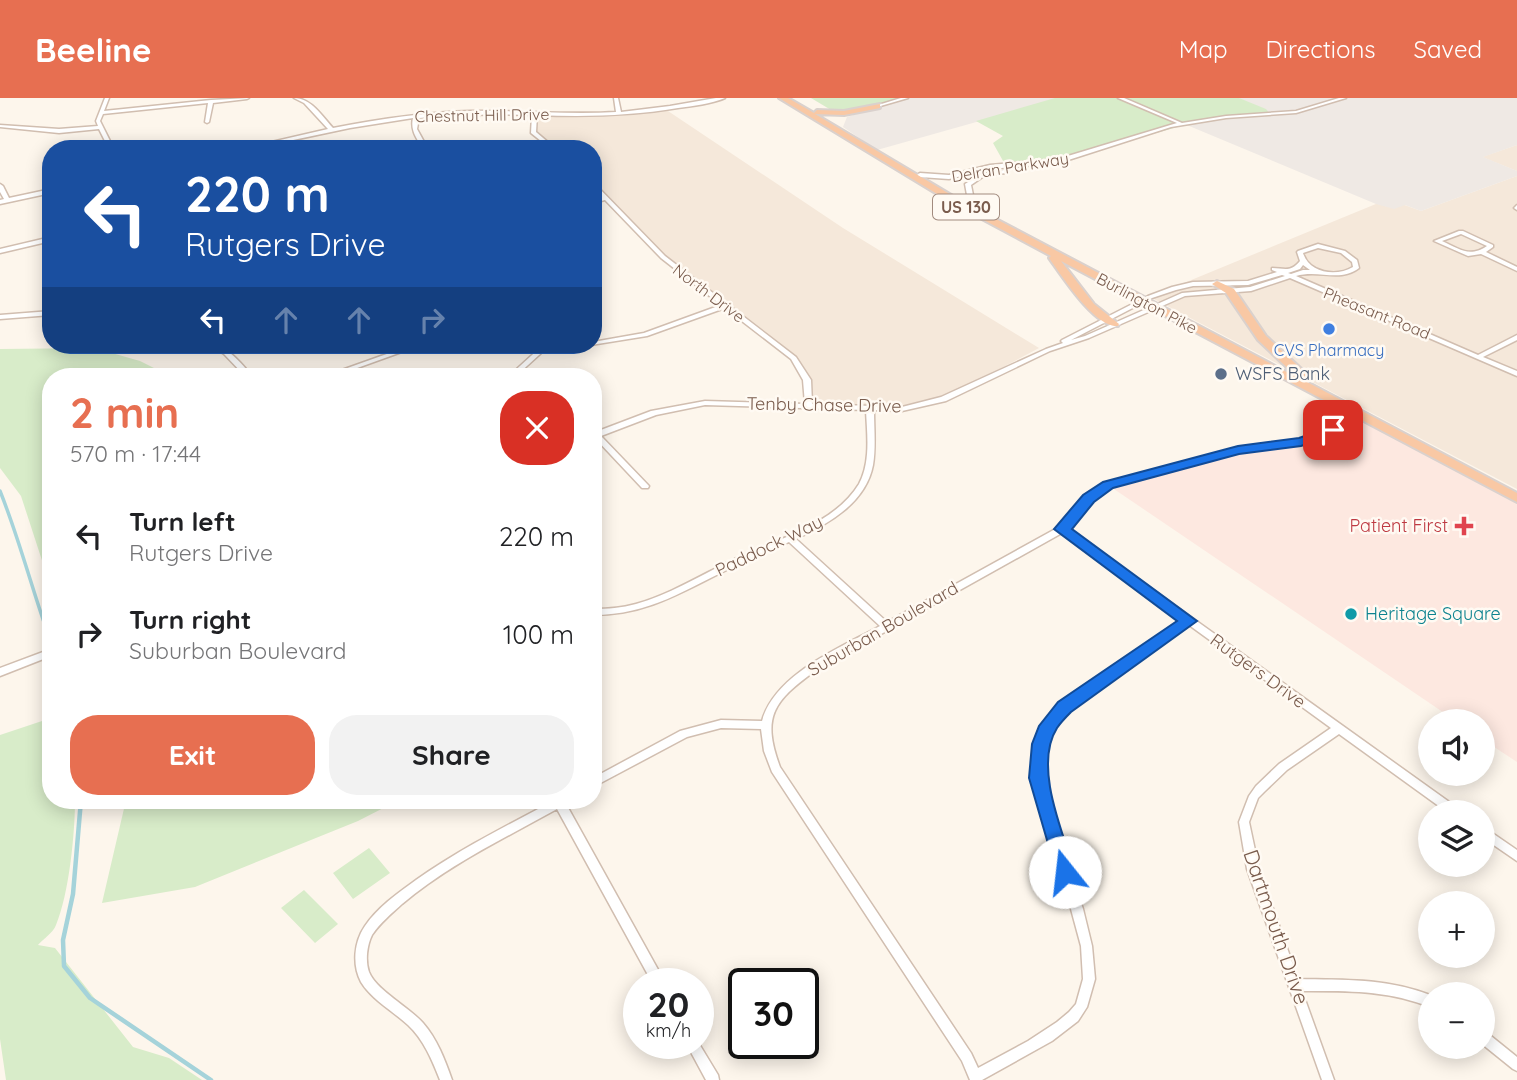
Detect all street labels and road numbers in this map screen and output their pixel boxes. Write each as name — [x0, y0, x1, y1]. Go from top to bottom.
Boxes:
street label: Chestnut Hill Drive — [414, 104, 550, 126]
street label: Delran Parkway — [950, 148, 1070, 186]
road number: US 130 — [933, 194, 999, 220]
street label: North Drive — [669, 259, 749, 327]
street label: Burlington Pike — [1093, 268, 1201, 338]
street label: Pheasant Road — [1321, 282, 1433, 344]
street label: Tenby Chase Drive — [746, 392, 902, 417]
street label: Paddock Way — [711, 510, 826, 581]
street label: Suburban Boulevard — [803, 576, 962, 681]
street label: Rutgers Drive — [1206, 628, 1311, 713]
street label: Dartmouth Drive — [1238, 846, 1316, 1008]

